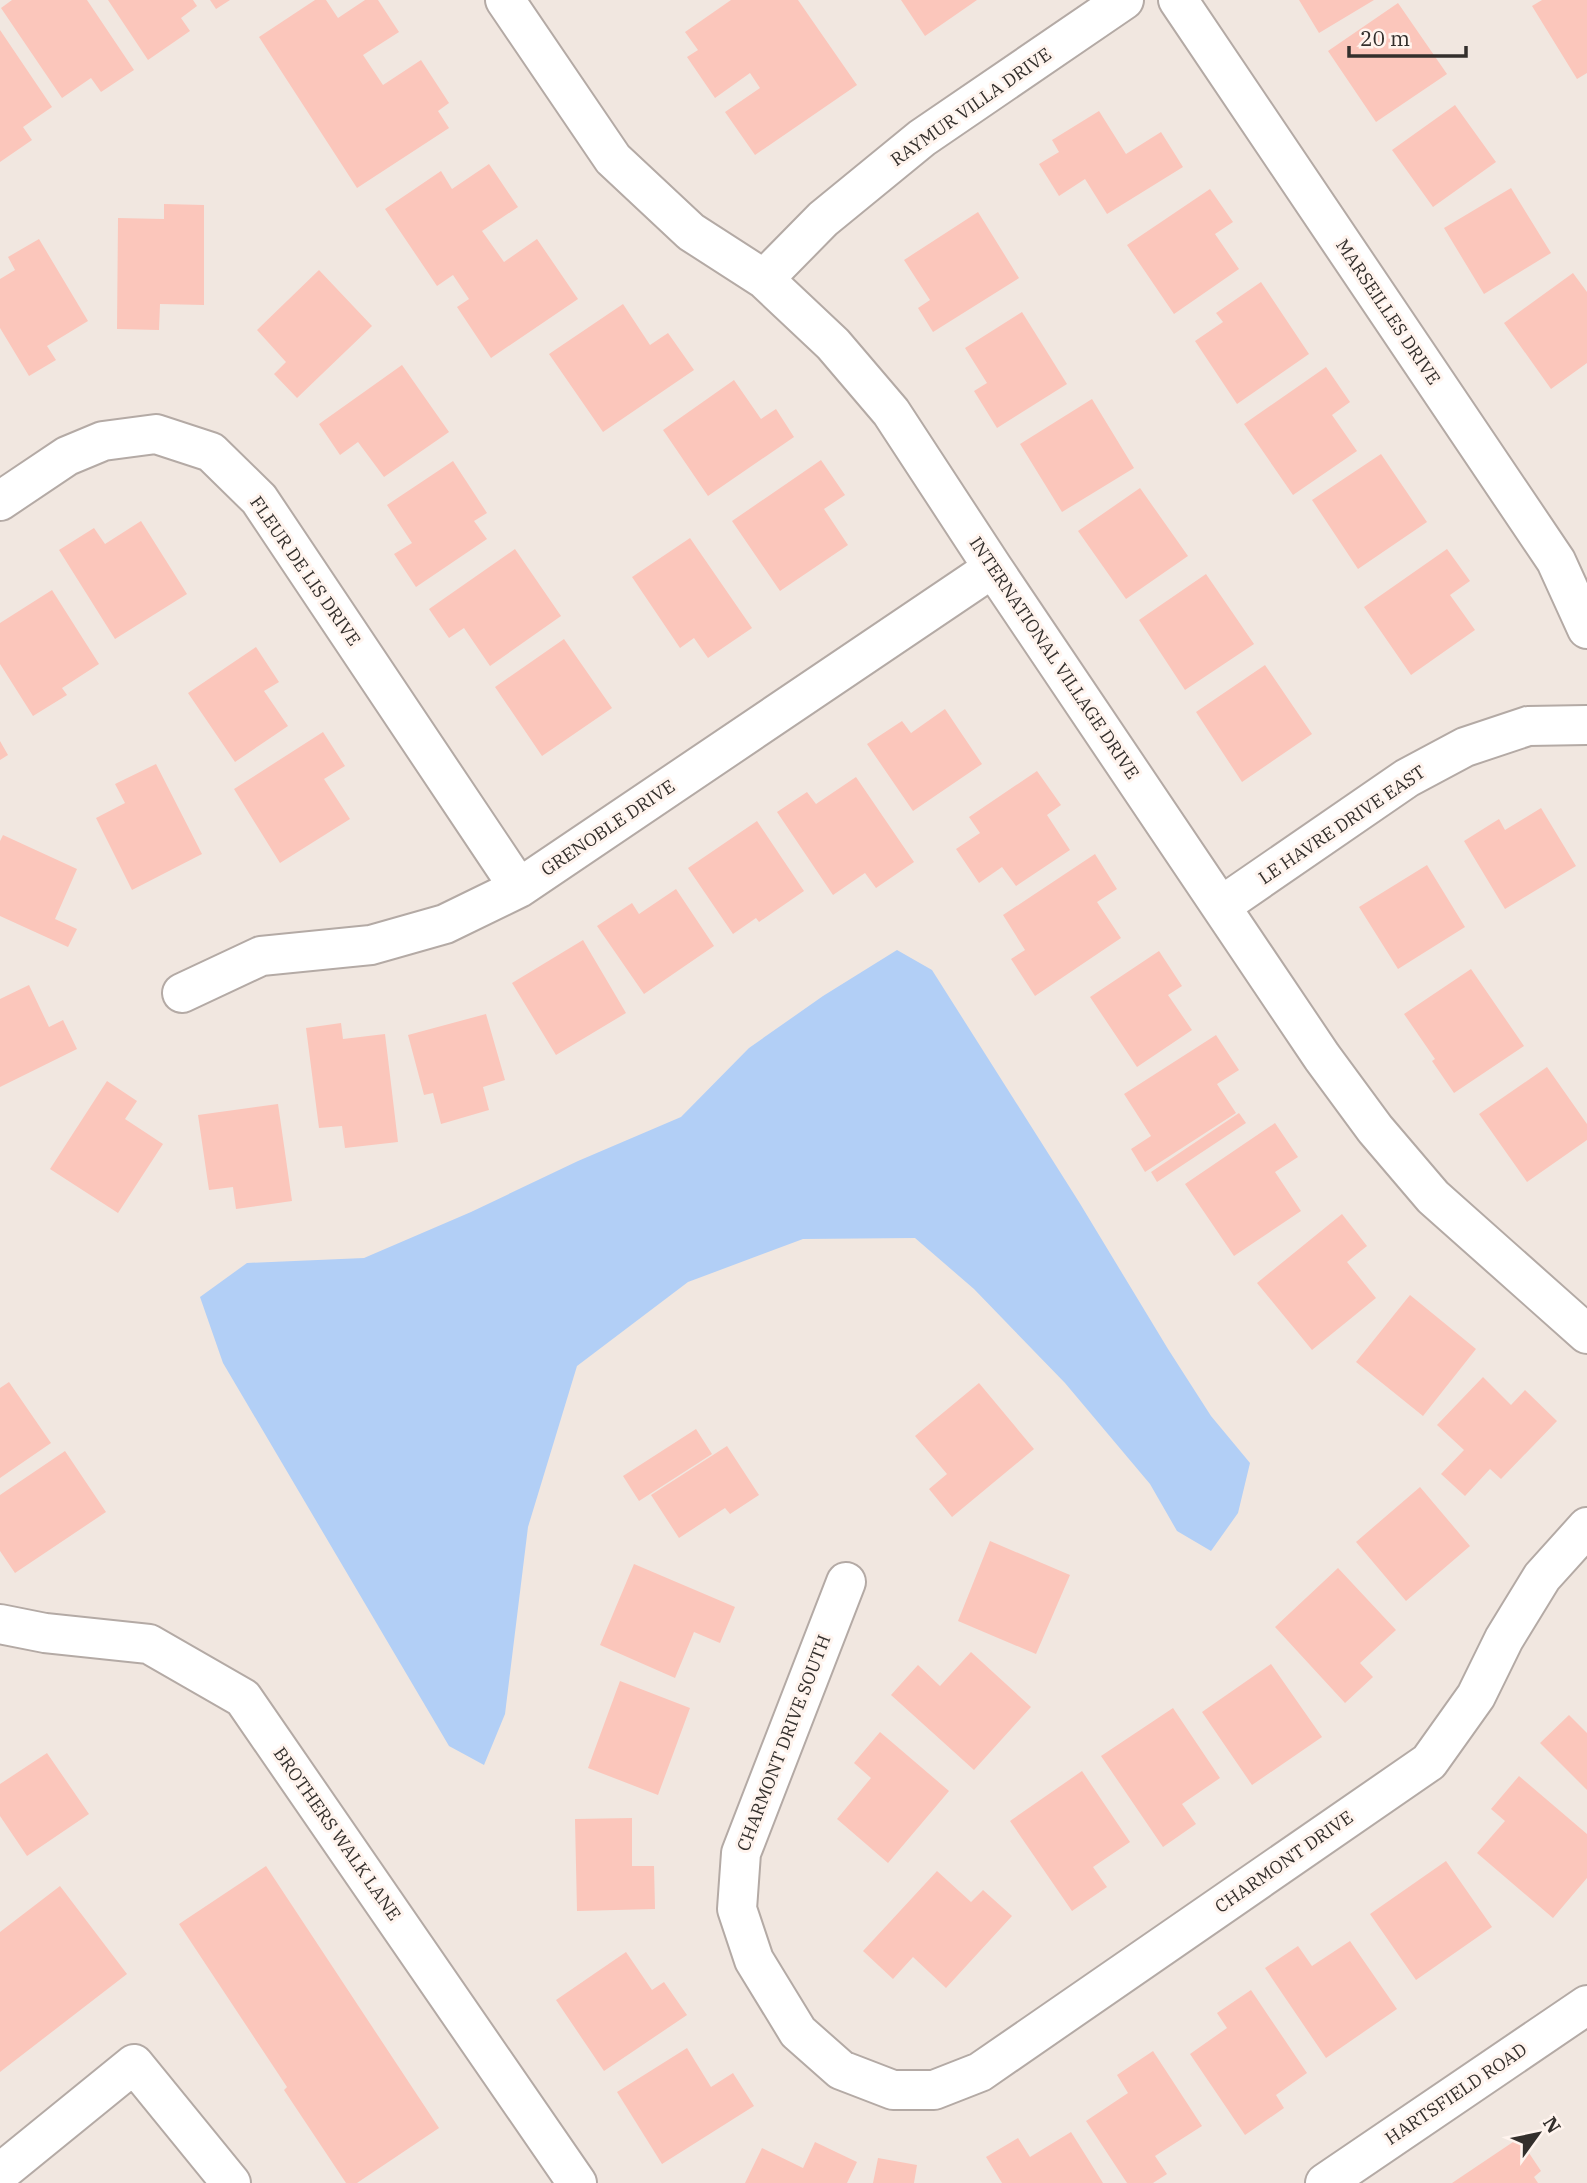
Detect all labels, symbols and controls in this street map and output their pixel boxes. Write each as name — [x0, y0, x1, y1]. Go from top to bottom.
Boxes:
scale bar — [1349, 14, 1466, 58]
text: 20 m — [1360, 24, 1410, 52]
street label: RAYMUR VILLA DRIVE — [886, 42, 1056, 171]
street label: MARSEILLES DRIVE — [1331, 235, 1446, 389]
street label: FLEUR DE LIS DRIVE — [245, 491, 366, 650]
street label: INTERNATIONAL VILLAGE DRIVE — [964, 532, 1144, 783]
street label: LE HAVRE DRIVE EAST — [1254, 760, 1430, 889]
street label: GRENOBLE DRIVE — [536, 774, 679, 881]
street label: CHARMONT DRIVE SOUTH — [732, 1631, 835, 1854]
street label: BROTHERS WALK LANE — [269, 1743, 406, 1925]
street label: CHARMONT DRIVE — [1210, 1805, 1357, 1918]
street label: HARTSFIELD ROAD — [1380, 2038, 1531, 2150]
north arrow — [1503, 2099, 1573, 2169]
text: N — [1538, 2112, 1566, 2138]

